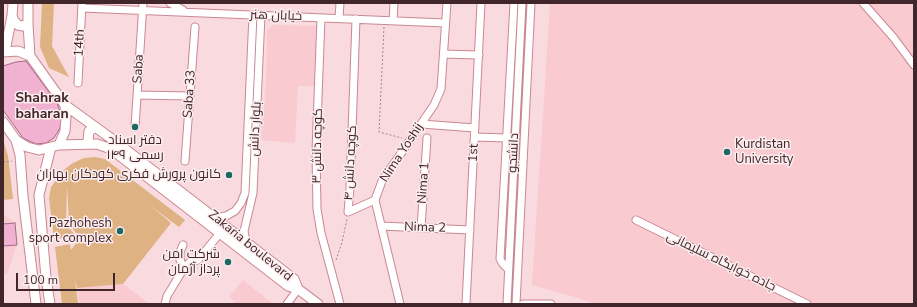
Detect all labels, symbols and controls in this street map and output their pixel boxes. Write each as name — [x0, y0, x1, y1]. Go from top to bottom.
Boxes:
street label: خیابان هنر — [250, 7, 302, 25]
street label: 14th — [71, 29, 89, 57]
street label: Saba — [130, 54, 148, 84]
street label: Saba 33 — [181, 69, 199, 119]
district label: Shahrak baharan — [15, 91, 69, 124]
street label: بلوار دانش — [247, 101, 265, 157]
street label: کوچه دانش ۳ — [310, 108, 326, 184]
street label: Nima Yoshij — [377, 120, 427, 186]
marker: دفتر اسناد رسمی ۱۴۹ — [130, 122, 140, 132]
street label: کوچه دانش ۴ — [341, 125, 361, 201]
place label: دفتر اسناد رسمی ۱۴۹ — [106, 133, 164, 164]
street label: دانشجو — [505, 133, 523, 173]
place label: Kurdistan University — [735, 137, 794, 168]
street label: 1st — [466, 143, 482, 163]
marker: Kurdistan University — [722, 147, 732, 157]
street label: Nima 1 — [415, 162, 433, 204]
place label: کانون پرورش فکری کودکان بهاران — [36, 167, 221, 183]
marker: کانون پرورش فکری کودکان بهاران — [224, 170, 234, 180]
street label: Zakaria boulevard — [205, 207, 295, 285]
place label: Pazhohesh sport complex — [29, 216, 112, 247]
street label: Nima 2 — [404, 219, 446, 237]
marker: Pazhohesh sport complex — [115, 226, 125, 236]
street label: جاده خوابگاه سلیمانی — [664, 229, 778, 295]
place label: شرکت امن پرداز آژمان — [163, 247, 220, 278]
marker: شرکت امن پرداز آژمان — [223, 257, 233, 267]
scale bar — [18, 265, 117, 291]
text: 100 m — [23, 272, 58, 288]

